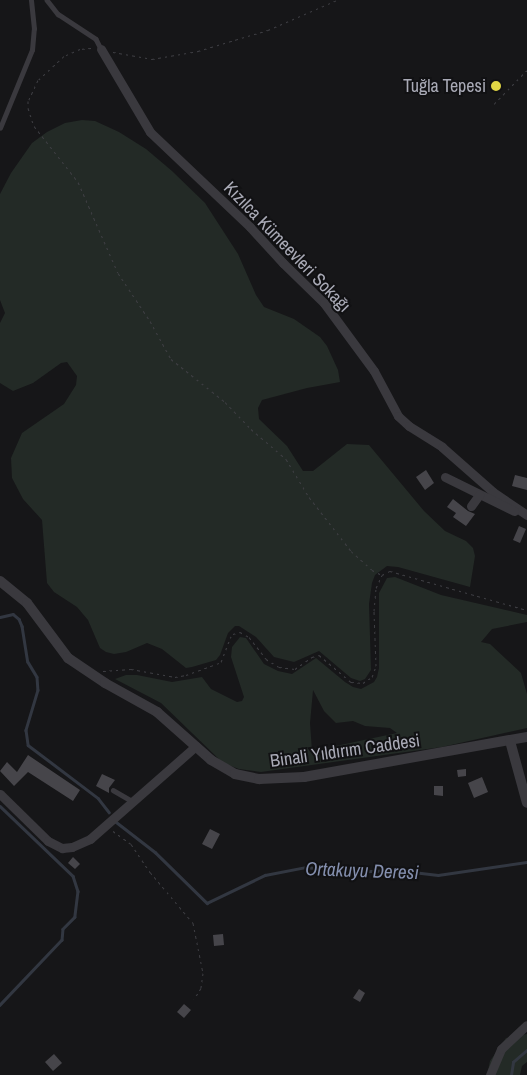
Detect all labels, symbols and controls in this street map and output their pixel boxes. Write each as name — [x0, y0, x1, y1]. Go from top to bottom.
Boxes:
place label: Tuğla Tepesi — [403, 75, 486, 97]
marker: Tuğla Tepesi — [490, 80, 502, 92]
street label: Kızılca Kümeevleri Sokağı — [219, 177, 355, 317]
street label: Binali Yıldırım Caddesi — [269, 730, 421, 772]
water label: Ortakuyu Deresi — [305, 858, 419, 884]

